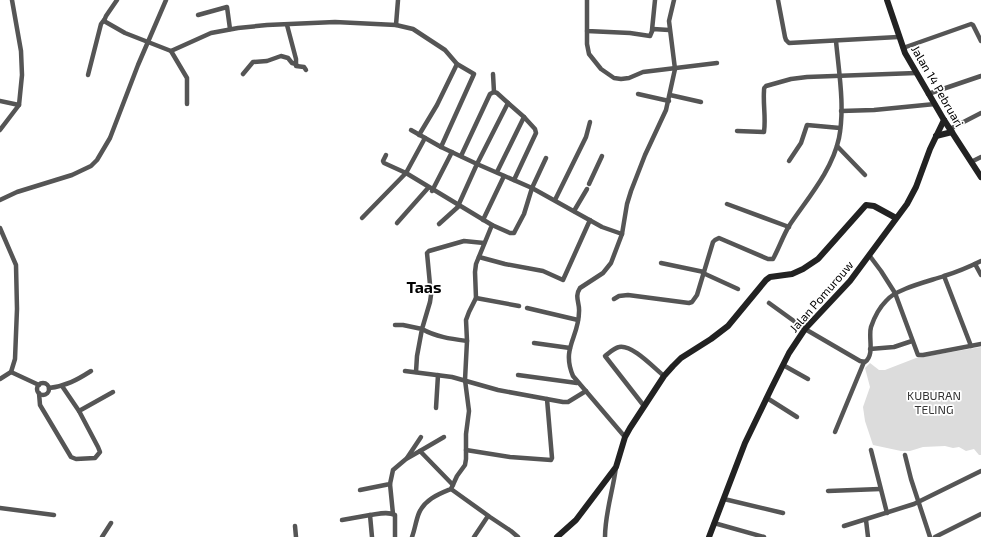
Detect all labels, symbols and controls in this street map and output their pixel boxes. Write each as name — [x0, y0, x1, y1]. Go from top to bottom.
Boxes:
street label: Jalan 14 Pebruari — [909, 43, 967, 129]
street label: Jalan Pomurouw — [786, 257, 856, 335]
district label: Taas — [407, 277, 441, 296]
park label: KUBURAN TELING — [907, 388, 961, 416]

